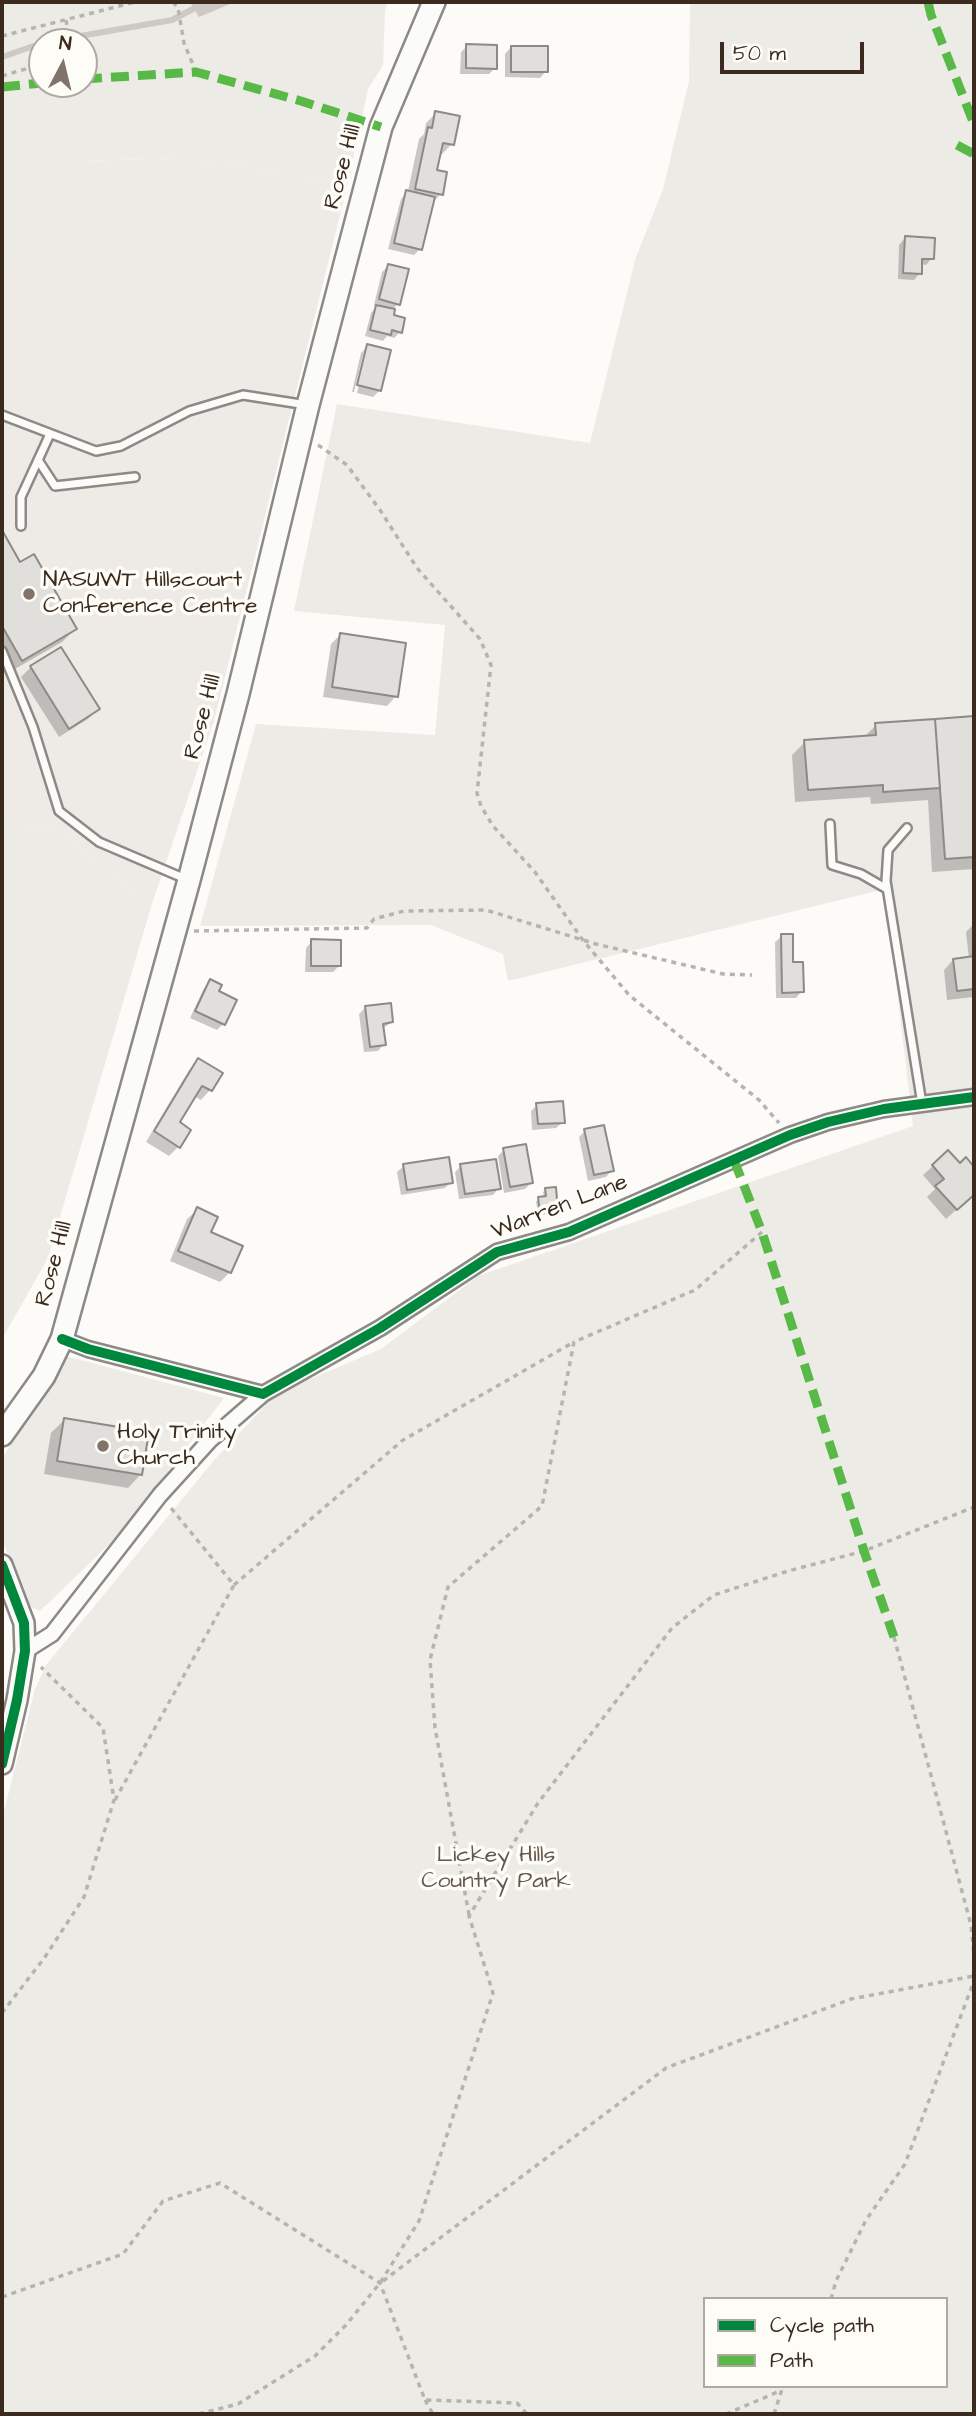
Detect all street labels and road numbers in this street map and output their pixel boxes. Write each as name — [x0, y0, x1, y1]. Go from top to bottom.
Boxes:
street label: Rose Hill — [319, 121, 369, 213]
street label: Rose Hill — [179, 671, 229, 763]
street label: Warren Lane — [488, 1169, 632, 1247]
street label: Rose Hill — [30, 1218, 80, 1310]

